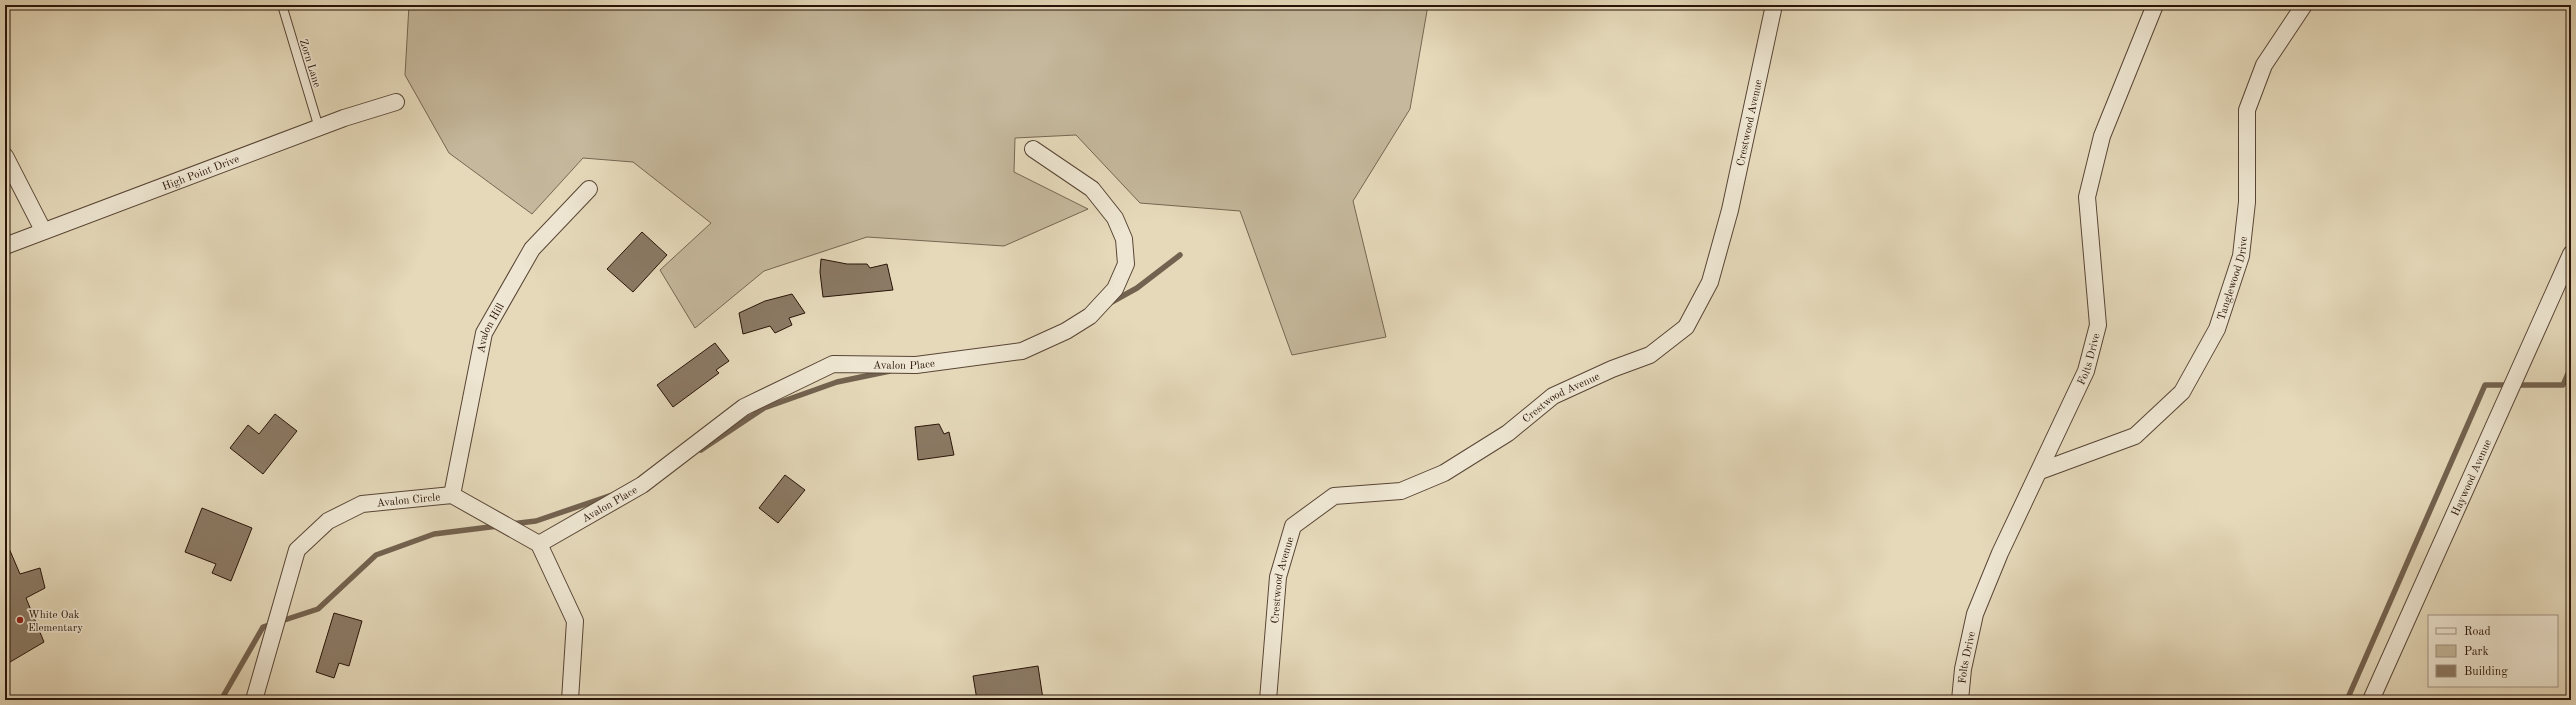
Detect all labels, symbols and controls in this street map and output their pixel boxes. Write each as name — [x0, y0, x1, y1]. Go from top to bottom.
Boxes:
street label: Zorn Lane — [297, 38, 322, 89]
street label: Crestwood Avenue — [1736, 79, 1765, 167]
street label: High Point Drive — [161, 154, 241, 193]
street label: Tanglewood Drive — [2216, 236, 2250, 322]
street label: Avalon Hill — [476, 302, 507, 354]
street label: Folts Drive — [2076, 332, 2103, 387]
street label: Avalon Place — [873, 359, 936, 372]
street label: Crestwood Avenue — [1521, 371, 1602, 426]
street label: Haywood Avenue — [2450, 438, 2494, 518]
street label: Avalon Place — [580, 485, 640, 525]
street label: Avalon Circle — [376, 492, 441, 510]
street label: Crestwood Avenue — [1270, 536, 1297, 624]
place label: White Oak Elementary — [28, 610, 83, 634]
marker: White Oak Elementary — [15, 615, 25, 625]
legend — [2428, 615, 2558, 687]
text: Road — [2464, 626, 2491, 638]
street label: Folts Drive — [1958, 631, 1978, 684]
text: Park — [2464, 646, 2489, 658]
text: Building — [2464, 666, 2508, 678]

